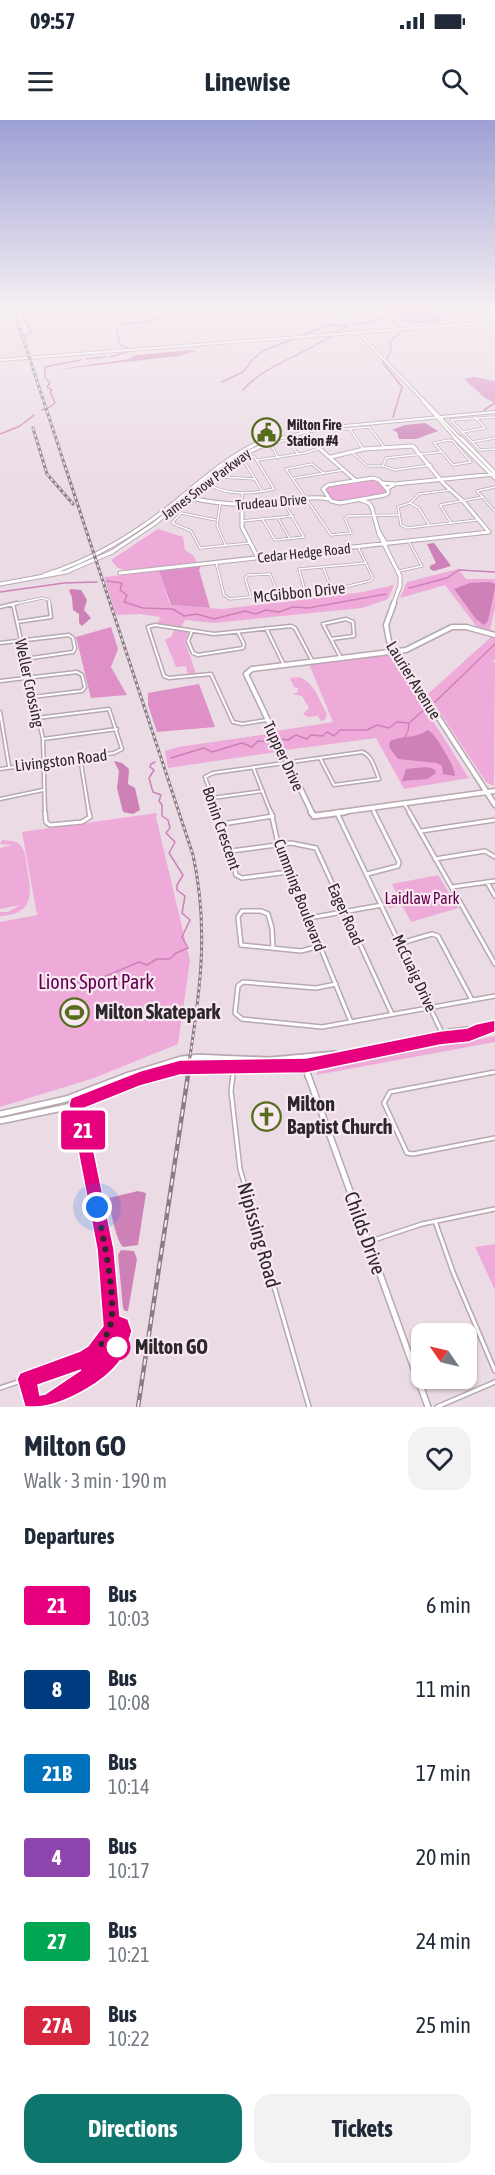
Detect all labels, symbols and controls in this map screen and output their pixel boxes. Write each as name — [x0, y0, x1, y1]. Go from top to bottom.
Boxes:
text: 09:57 — [30, 8, 75, 34]
icon: menu — [24, 65, 57, 98]
icon: search — [438, 65, 471, 98]
text: Linewise — [205, 66, 290, 97]
public building icon: Milton Fire Station #4 — [250, 417, 282, 449]
place label: Milton Fire Station #4 — [287, 417, 342, 449]
street label: James Snow Parkway — [158, 445, 254, 523]
street label: Trudeau Drive — [235, 491, 307, 513]
street label: Cedar Hedge Road — [257, 540, 351, 566]
street label: McGibbon Drive — [252, 578, 346, 606]
street label: Weller Crossing — [11, 637, 48, 729]
street label: Laurier Avenue — [383, 638, 445, 722]
street label: Tupper Drive — [259, 719, 308, 794]
street label: Livingston Road — [14, 745, 108, 776]
street label: Bonin Crescent — [199, 784, 245, 872]
street label: Cumming Boulevard — [269, 836, 330, 954]
street label: Eager Road — [324, 880, 368, 948]
park label: Laidlaw Park — [384, 889, 460, 907]
street label: McCuaig Drive — [388, 932, 441, 1015]
park label: Lions Sport Park — [38, 970, 154, 993]
sports icon: Milton Skatepark — [58, 996, 90, 1028]
place label: Milton Skatepark — [95, 1000, 221, 1023]
place label: Milton Baptist Church — [287, 1092, 393, 1138]
church icon: Milton Baptist Church — [250, 1100, 282, 1132]
line badge: 21 — [56, 1110, 110, 1150]
text: 21 — [73, 1118, 93, 1142]
street label: Nipissing Road — [233, 1180, 285, 1290]
street label: Childs Drive — [340, 1188, 391, 1277]
your location — [82, 1192, 112, 1222]
north arrow — [411, 1323, 477, 1389]
map controls — [411, 1323, 477, 1389]
marker: Milton GO — [104, 1334, 130, 1360]
place label: Milton GO — [135, 1335, 208, 1358]
button: heart — [408, 1427, 471, 1490]
text: Milton GO — [24, 1430, 126, 1462]
text: Walk · 3 min · 190 m — [24, 1469, 167, 1492]
text: Departures — [24, 1523, 114, 1549]
text: Bus — [108, 1581, 137, 1607]
text: 6 min — [426, 1592, 471, 1618]
text: 21 — [47, 1593, 67, 1617]
text: 10:03 — [108, 1607, 150, 1630]
text: Bus — [108, 1665, 137, 1691]
text: 11 min — [416, 1676, 471, 1702]
text: 8 — [52, 1677, 62, 1701]
text: 10:08 — [108, 1691, 150, 1714]
text: Bus — [108, 1749, 137, 1775]
text: 17 min — [416, 1760, 471, 1786]
text: 21B — [42, 1761, 72, 1785]
text: 10:14 — [108, 1775, 150, 1798]
text: Bus — [108, 1833, 137, 1859]
text: 20 min — [416, 1844, 471, 1870]
text: 4 — [52, 1845, 62, 1869]
text: 10:17 — [108, 1859, 150, 1882]
text: Bus — [108, 1917, 137, 1943]
text: 24 min — [416, 1928, 471, 1954]
text: 27 — [47, 1929, 67, 1953]
text: 10:21 — [108, 1943, 150, 1966]
text: Bus — [108, 2001, 137, 2027]
text: 25 min — [416, 2012, 471, 2038]
text: 27A — [42, 2013, 72, 2037]
text: 10:22 — [108, 2027, 150, 2050]
button: Directions — [24, 2094, 242, 2163]
button: Tickets — [254, 2094, 471, 2163]

